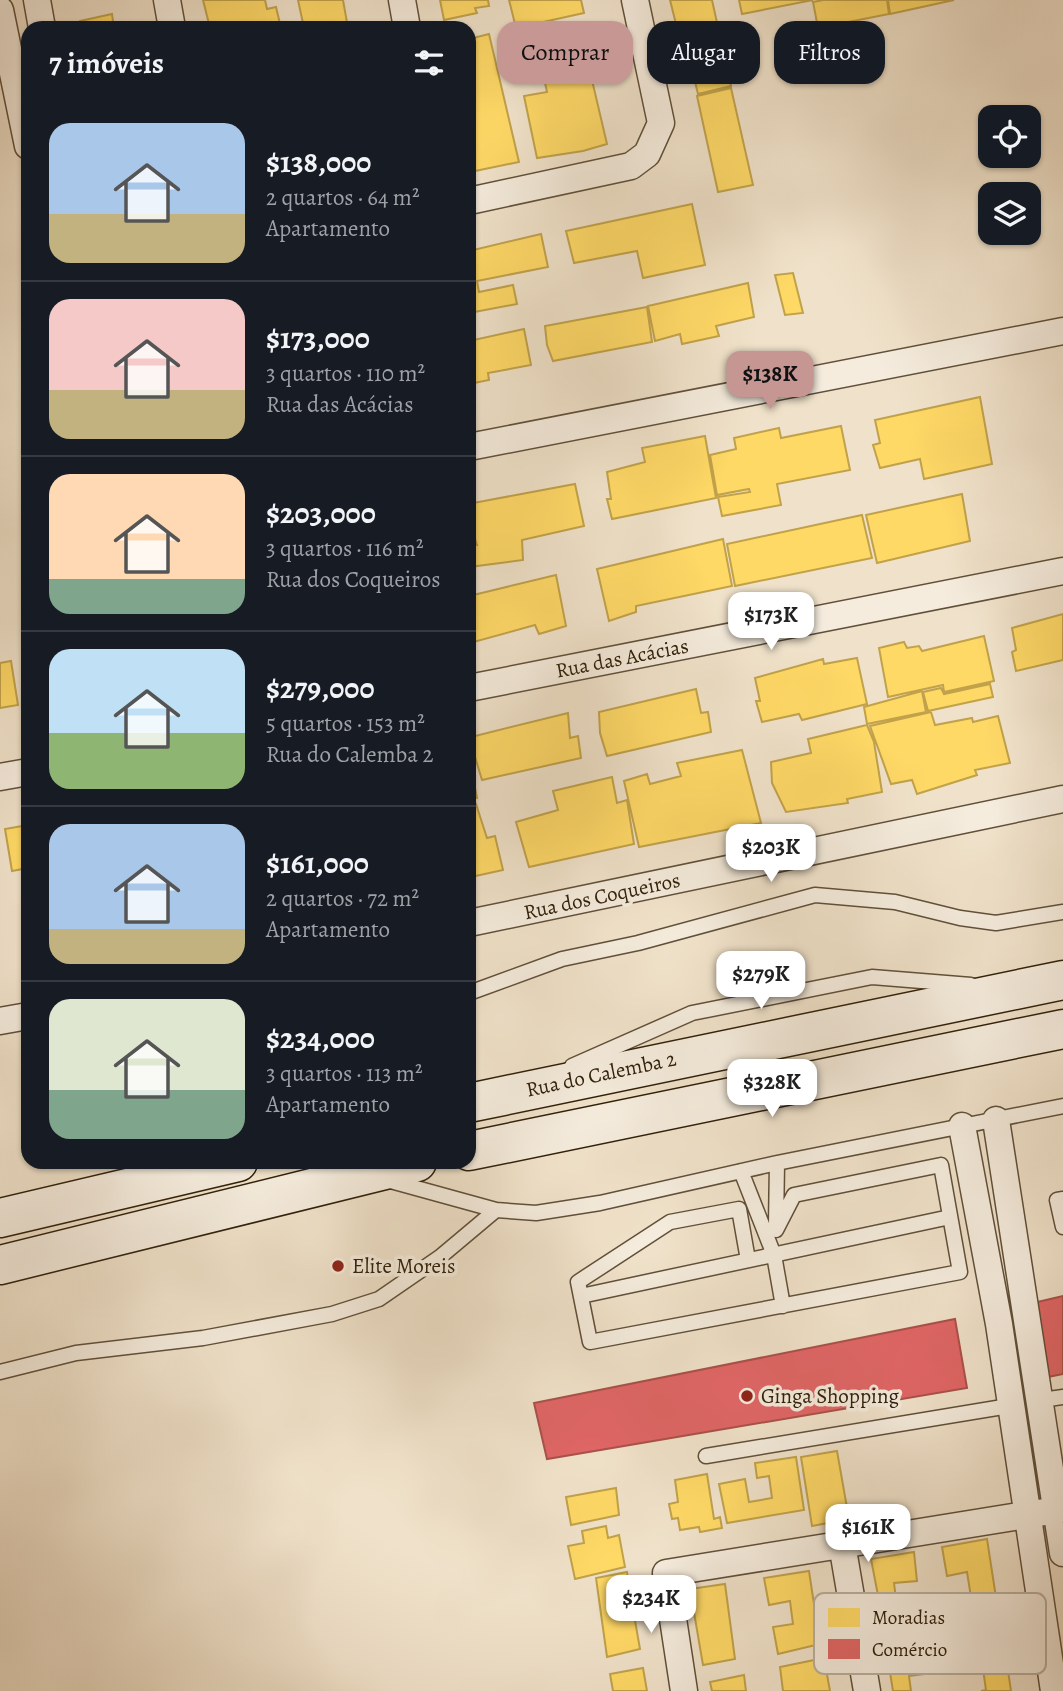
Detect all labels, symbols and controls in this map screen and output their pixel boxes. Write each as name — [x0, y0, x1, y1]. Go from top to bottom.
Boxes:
chip: Comprar — [497, 21, 633, 84]
chip: Alugar — [647, 21, 760, 84]
chip: Filtros — [774, 21, 885, 84]
text: 7 imóveis — [49, 43, 164, 83]
icon: filters — [410, 44, 448, 82]
map controls — [978, 105, 1041, 245]
button: locate — [978, 105, 1041, 168]
text: $138,000 — [266, 142, 371, 182]
icon: home — [105, 151, 189, 235]
text: 2 quartos · 64 m² — [266, 182, 420, 213]
button: layers — [978, 182, 1041, 245]
text: Apartamento — [266, 213, 390, 244]
text: $173,000 — [266, 318, 370, 358]
icon: home — [105, 327, 189, 411]
pin: $138K — [721, 352, 819, 411]
text: 3 quartos · 110 m² — [266, 358, 425, 389]
text: $138K — [743, 358, 798, 389]
text: Rua das Acácias — [266, 389, 413, 420]
text: $203,000 — [266, 493, 376, 533]
icon: home — [105, 502, 189, 586]
text: 3 quartos · 116 m² — [266, 533, 424, 564]
text: Rua dos Coqueiros — [266, 564, 440, 595]
pin: $173K — [722, 592, 820, 652]
text: $173K — [744, 599, 798, 630]
street label: Rua das Acácias — [553, 631, 691, 685]
text: $279,000 — [266, 668, 375, 708]
icon: home — [105, 677, 189, 761]
text: 5 quartos · 153 m² — [266, 708, 425, 739]
text: Rua do Calemba 2 — [266, 739, 434, 770]
pin: $203K — [722, 824, 820, 884]
text: $203K — [742, 831, 800, 862]
text: $161,000 — [266, 843, 369, 883]
icon: home — [105, 852, 189, 936]
street label: Rua dos Coqueiros — [521, 866, 683, 926]
text: 2 quartos · 72 m² — [266, 883, 419, 914]
text: Apartamento — [266, 914, 390, 945]
pin: $279K — [712, 951, 810, 1011]
text: $279K — [732, 958, 790, 989]
text: $234,000 — [266, 1018, 375, 1058]
icon: home — [105, 1027, 189, 1111]
street label: Rua do Calemba 2 — [523, 1044, 679, 1104]
text: 3 quartos · 113 m² — [266, 1058, 422, 1089]
pin: $328K — [723, 1060, 821, 1119]
text: $328K — [743, 1066, 801, 1097]
text: Apartamento — [266, 1089, 390, 1120]
place label: Elite Moreis — [352, 1252, 455, 1280]
marker: Elite Moreis — [330, 1258, 346, 1274]
place label: Ginga Shopping — [761, 1382, 899, 1410]
marker: Ginga Shopping — [739, 1388, 755, 1404]
pin: $161K — [819, 1504, 917, 1564]
text: $161K — [841, 1511, 895, 1542]
pin: $234K — [602, 1576, 700, 1635]
text: $234K — [622, 1582, 680, 1613]
legend — [814, 1593, 1046, 1674]
text: Moradias — [872, 1605, 945, 1631]
text: Comércio — [872, 1637, 947, 1663]

